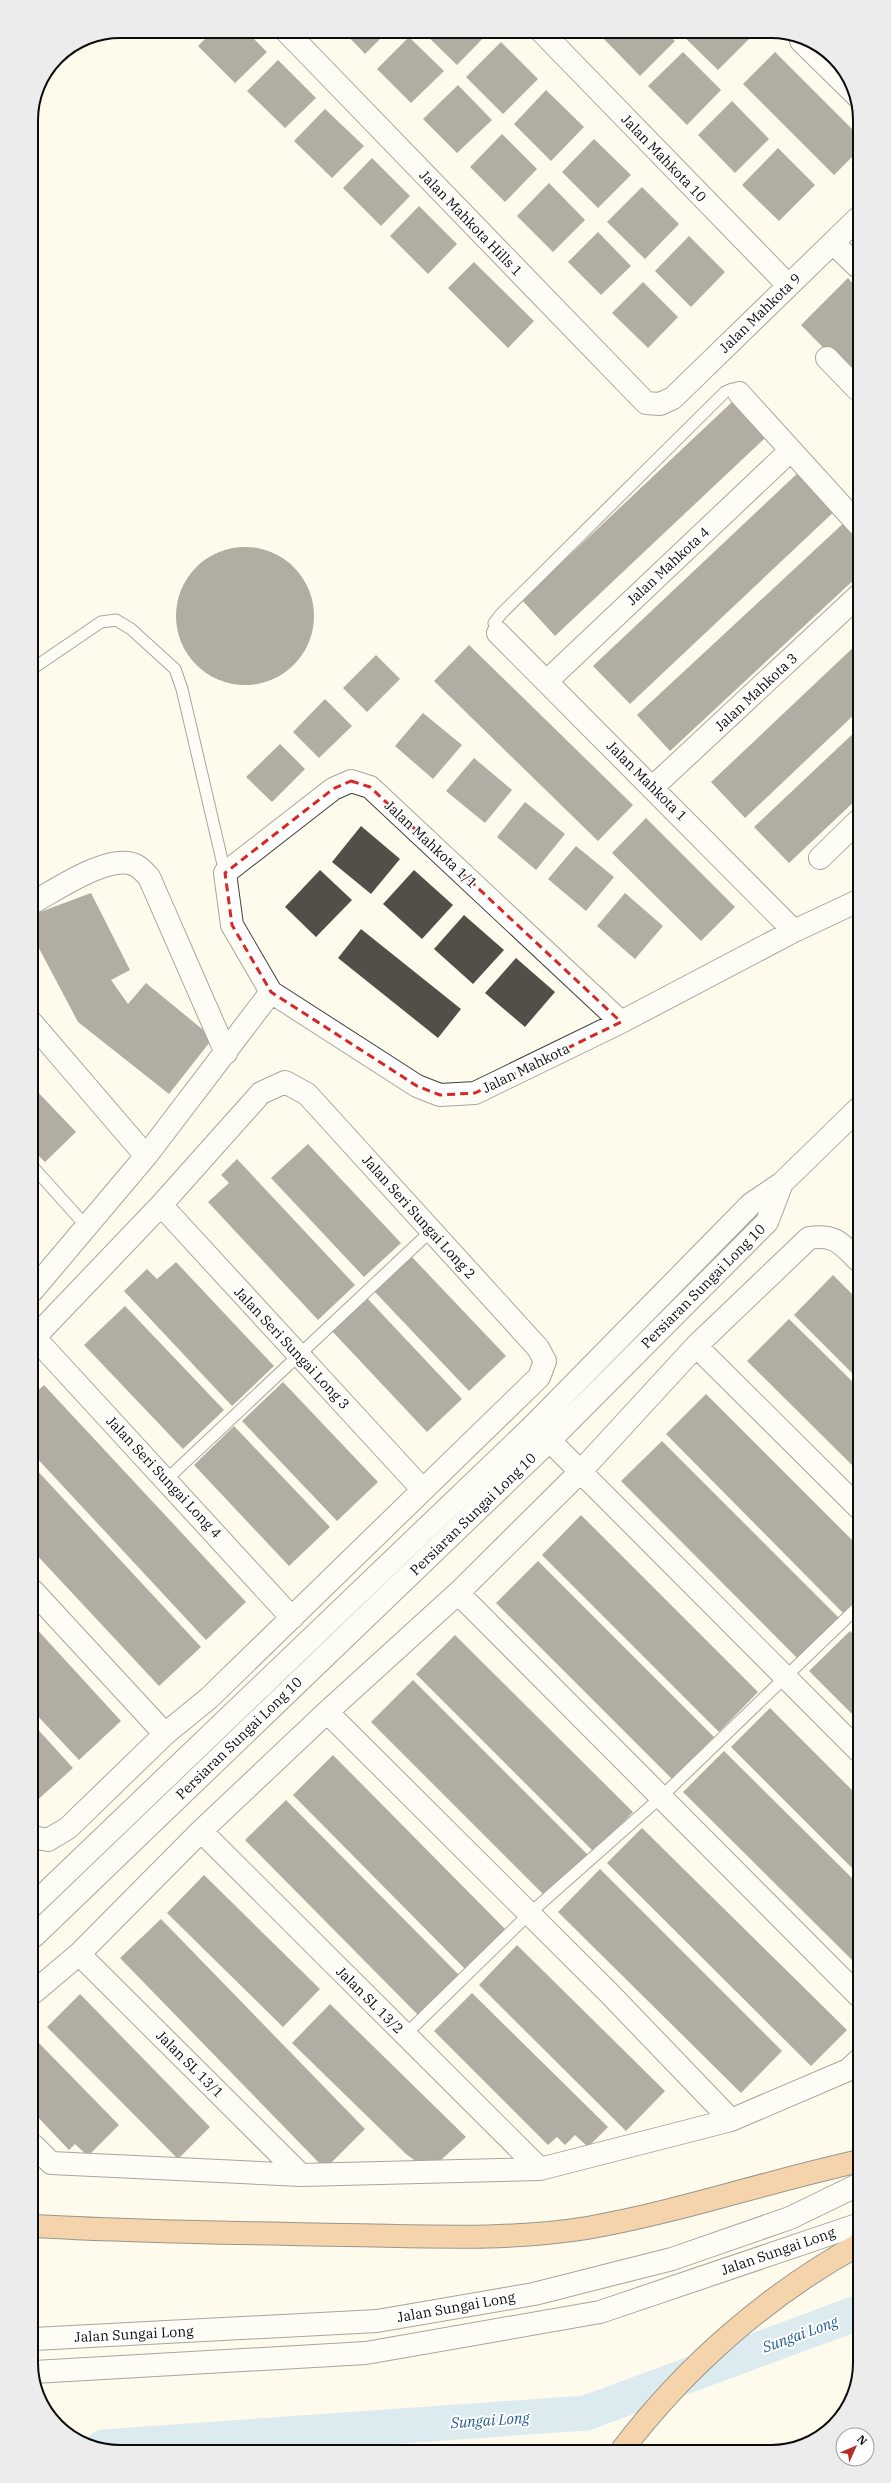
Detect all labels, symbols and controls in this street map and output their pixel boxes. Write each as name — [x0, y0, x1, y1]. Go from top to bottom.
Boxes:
street label: Jalan Mahkota 10 — [618, 110, 710, 206]
street label: Jalan Mahkota Hills 1 — [416, 166, 526, 280]
street label: Jalan Mahkota 9 — [715, 269, 805, 357]
street label: Jalan Mahkota 4 — [623, 523, 713, 609]
street label: Jalan Mahkota 3 — [711, 649, 801, 735]
street label: Jalan Mahkota 1 — [603, 737, 691, 825]
street label: Jalan Mahkota 1/1 — [381, 796, 481, 892]
street label: Jalan Mahkota — [479, 1039, 573, 1097]
street label: Jalan Seri Sungai Long 2 — [359, 1151, 479, 1283]
street label: Persiaran Sungai Long 10 — [637, 1220, 769, 1352]
street label: Jalan Seri Sungai Long 3 — [231, 1283, 353, 1413]
street label: Jalan Seri Sungai Long 4 — [103, 1412, 225, 1542]
street label: Persiaran Sungai Long 10 — [406, 1449, 540, 1579]
street label: Persiaran Sungai Long 10 — [172, 1673, 306, 1803]
street label: Jalan SL 13/2 — [332, 1962, 408, 2038]
street label: Jalan SL 13/1 — [152, 2026, 228, 2102]
street label: Jalan Sungai Long — [719, 2223, 838, 2279]
street label: Jalan Sungai Long — [396, 2288, 517, 2326]
water label: Sungai Long — [759, 2311, 841, 2357]
street label: Jalan Sungai Long — [74, 2322, 195, 2346]
water label: Sungai Long — [449, 2408, 531, 2432]
north arrow — [835, 2427, 875, 2467]
text: N — [854, 2432, 870, 2448]

